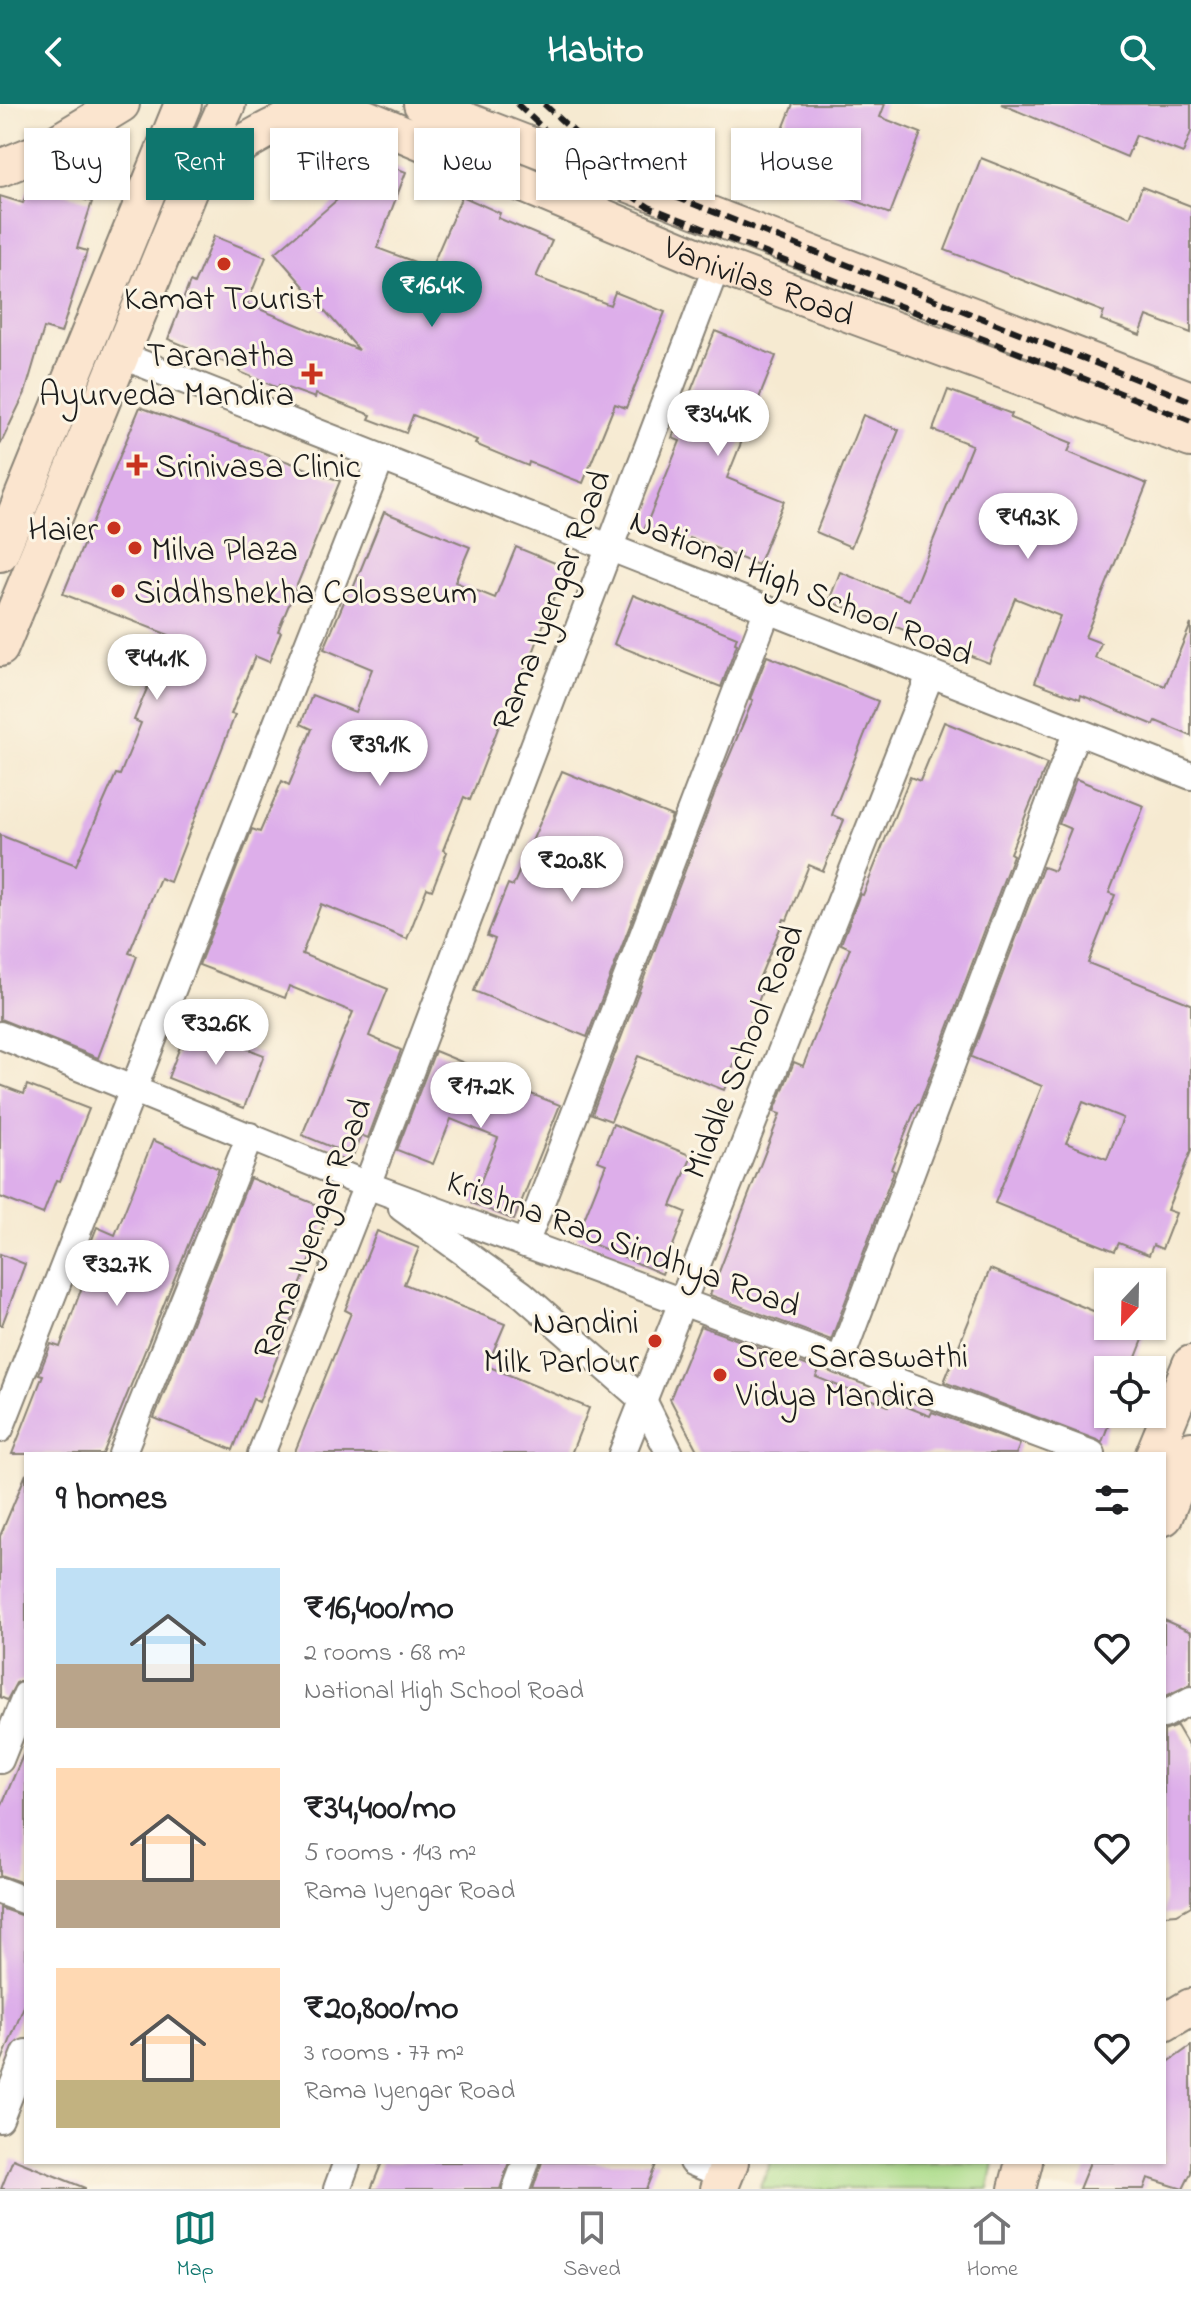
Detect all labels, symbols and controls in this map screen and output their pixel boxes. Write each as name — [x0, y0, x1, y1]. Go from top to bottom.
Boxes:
text: Habito — [547, 26, 644, 79]
icon: back — [32, 30, 76, 74]
icon: search — [1115, 30, 1159, 74]
chip: Buy — [24, 128, 130, 200]
chip: Rent — [146, 128, 254, 200]
chip: Filters — [270, 128, 398, 200]
chip: New — [414, 128, 520, 200]
chip: Apartment — [536, 128, 715, 200]
chip: House — [731, 128, 861, 200]
street label: Vanivilas Road — [654, 224, 860, 342]
marker: Kamat Tourist — [215, 255, 233, 273]
pin: ₹16.4K — [367, 261, 497, 329]
text: ₹16.4K — [400, 268, 464, 306]
place label: Kamat Tourist — [124, 276, 324, 326]
place label: Taranatha Ayurveda Mandira — [39, 333, 294, 422]
marker: Taranatha Ayurveda Mandira — [301, 363, 323, 385]
pin: ₹34.4K — [653, 390, 783, 458]
text: ₹34.4K — [685, 397, 751, 435]
place label: Srinivasa Clinic — [155, 444, 361, 494]
marker: Srinivasa Clinic — [126, 454, 148, 476]
street label: Rama Iyengar Road — [481, 464, 627, 739]
pin: ₹49.3K — [963, 493, 1093, 561]
street label: National High School Road — [621, 498, 980, 681]
text: ₹49.3K — [997, 500, 1059, 538]
place label: Haier — [28, 507, 98, 557]
marker: Haier — [105, 519, 123, 537]
place label: Milva Plaza — [151, 527, 298, 577]
marker: Milva Plaza — [126, 539, 144, 557]
place label: Siddhshekha Colosseum — [134, 570, 477, 620]
marker: Siddhshekha Colosseum — [109, 582, 127, 600]
pin: ₹44.1K — [92, 634, 222, 702]
text: ₹44.1K — [125, 641, 189, 679]
pin: ₹39.1K — [315, 720, 445, 788]
text: ₹39.1K — [350, 727, 410, 765]
pin: ₹20.8K — [507, 836, 637, 904]
text: ₹20.8K — [538, 843, 606, 881]
street label: Middle School Road — [672, 918, 819, 1187]
pin: ₹32.6K — [151, 999, 281, 1067]
text: ₹32.6K — [182, 1006, 250, 1044]
pin: ₹17.2K — [416, 1062, 546, 1130]
text: ₹17.2K — [448, 1069, 514, 1107]
street label: Rama Iyengar Road — [242, 1092, 388, 1367]
street label: Krishna Rao Sindhya Road — [439, 1158, 807, 1333]
pin: ₹32.7K — [52, 1240, 182, 1308]
text: ₹32.7K — [83, 1247, 151, 1285]
north arrow — [1094, 1268, 1166, 1340]
map controls — [1094, 1268, 1166, 1428]
place label: Nandini Milk Parlour — [483, 1300, 639, 1389]
marker: Nandini Milk Parlour — [646, 1332, 664, 1350]
place label: Sree Saraswathi Vidya Mandira — [735, 1334, 968, 1423]
button: locate — [1094, 1356, 1166, 1428]
marker: Sree Saraswathi Vidya Mandira — [711, 1366, 729, 1384]
text: 9 homes — [56, 1475, 168, 1525]
icon: filters — [1090, 1478, 1134, 1522]
text: ₹16,400/mo — [304, 1585, 454, 1635]
icon: home — [120, 1600, 216, 1696]
icon: heart — [1090, 1626, 1134, 1670]
text: 2 rooms · 68 m² — [304, 1635, 466, 1673]
text: National High School Road — [304, 1673, 584, 1711]
text: ₹34,400/mo — [304, 1785, 456, 1835]
icon: home — [120, 1800, 216, 1896]
icon: heart — [1090, 1826, 1134, 1870]
text: 5 rooms · 143 m² — [304, 1835, 477, 1873]
text: Rama Iyengar Road — [304, 1873, 515, 1911]
text: ₹20,800/mo — [304, 1985, 459, 2035]
icon: home — [120, 2000, 216, 2096]
icon: heart — [1090, 2026, 1134, 2070]
text: 3 rooms · 77 m² — [304, 2035, 464, 2073]
text: Rama Iyengar Road — [304, 2073, 515, 2111]
tab: Map — [173, 2206, 217, 2286]
tab: Saved — [563, 2206, 621, 2286]
tab: Home — [967, 2206, 1018, 2286]

